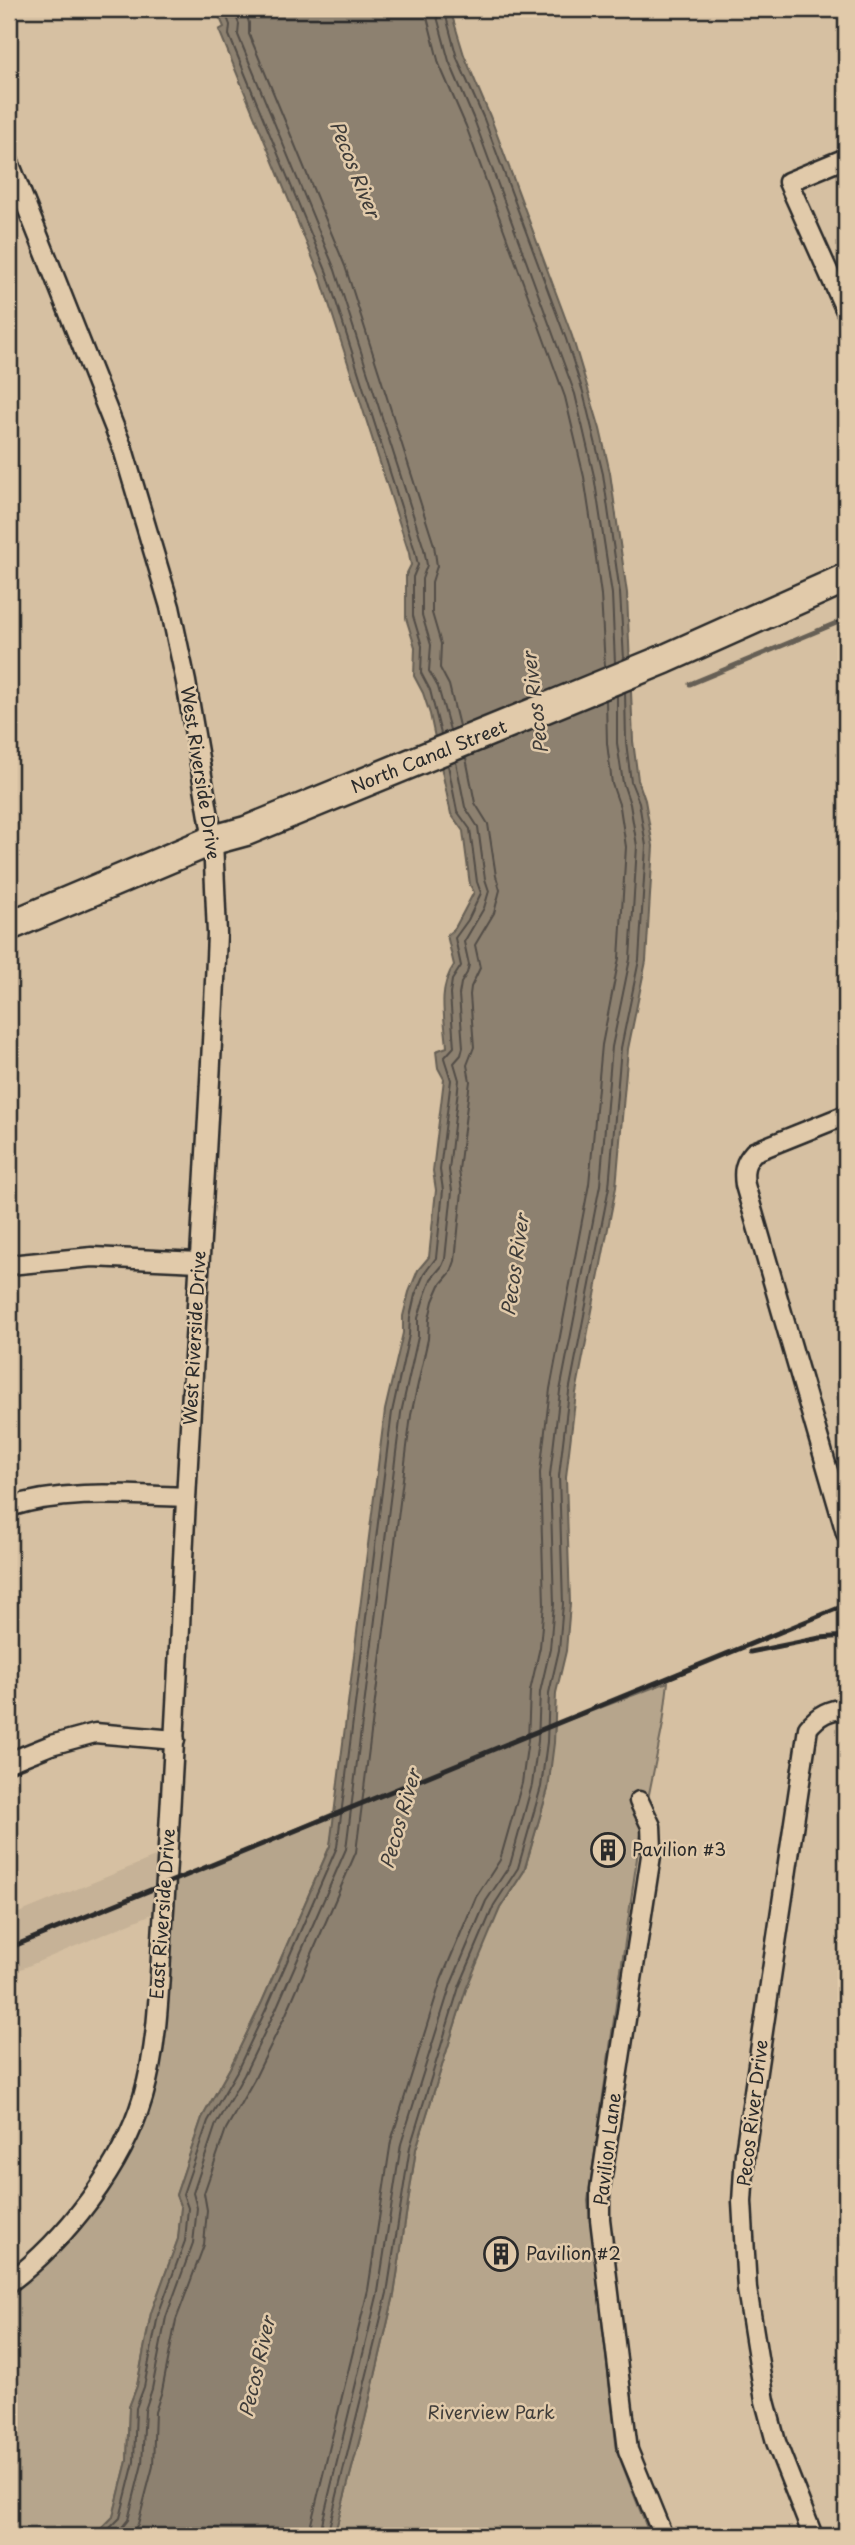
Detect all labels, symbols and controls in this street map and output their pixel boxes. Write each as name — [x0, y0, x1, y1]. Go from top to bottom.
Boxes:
water label: Pecos River — [324, 116, 389, 223]
water label: Pecos River — [514, 648, 554, 755]
street label: West Riverside Drive — [174, 684, 228, 861]
street label: North Canal Street — [346, 712, 511, 799]
water label: Pecos River — [493, 1210, 535, 1317]
street label: West Riverside Drive — [175, 1250, 212, 1426]
water label: Pecos River — [372, 1764, 427, 1872]
street label: East Riverside Drive — [142, 1828, 181, 2000]
building icon: Pavilion #3 — [589, 1831, 627, 1869]
place label: Pavilion #3 — [632, 1835, 726, 1862]
street label: Pecos River Drive — [729, 2038, 774, 2188]
street label: Pavilion Lane — [586, 2091, 627, 2207]
building icon: Pavilion #2 — [482, 2235, 520, 2273]
place label: Pavilion #2 — [526, 2239, 621, 2266]
water label: Pecos River — [231, 2312, 282, 2420]
park label: Riverview Park — [427, 2398, 555, 2425]

